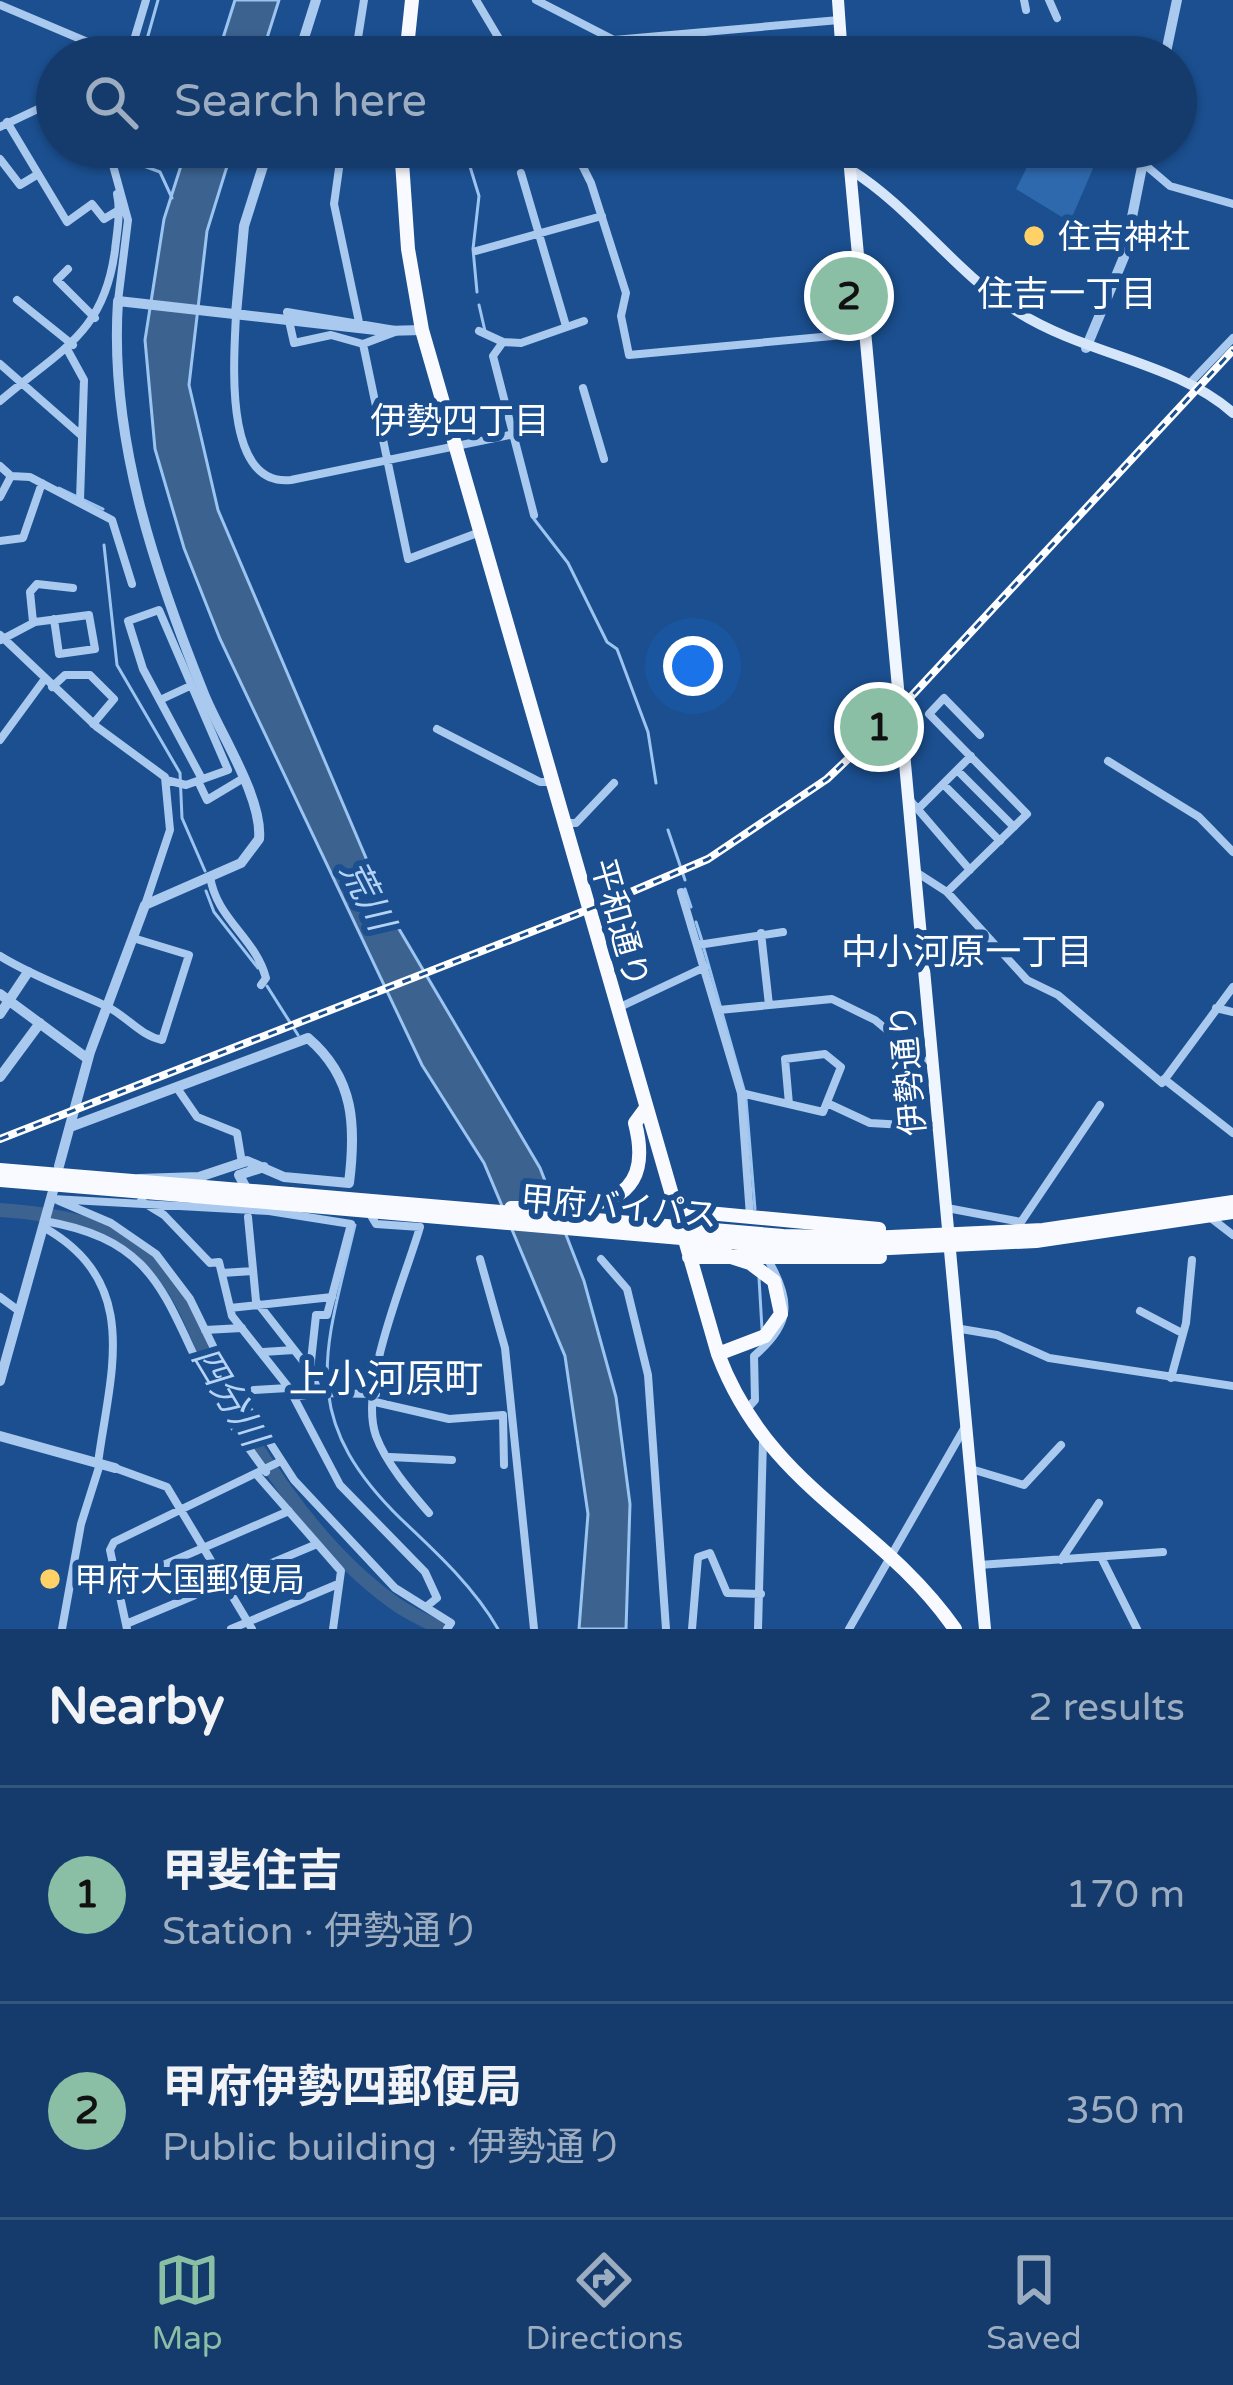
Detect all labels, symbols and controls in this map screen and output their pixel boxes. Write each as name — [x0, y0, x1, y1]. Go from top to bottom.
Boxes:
search box — [36, 36, 1197, 168]
icon: search — [78, 69, 144, 135]
text: Search here — [174, 75, 427, 129]
place label: 住吉神社 — [1058, 218, 1190, 257]
marker: 住吉神社 — [1021, 223, 1047, 249]
pin: 2 — [810, 251, 888, 341]
district label: 住吉一丁目 — [977, 273, 1157, 316]
district label: 伊勢四丁目 — [370, 400, 550, 443]
your location — [663, 636, 723, 696]
pin: 1 — [840, 682, 918, 772]
water label: 荒川 — [331, 854, 404, 941]
street label: 平和通り — [583, 855, 656, 992]
district label: 中小河原一丁目 — [841, 931, 1093, 974]
street label: 伊勢通り — [883, 1002, 934, 1137]
street label: 甲府バイパス — [519, 1179, 719, 1236]
water label: 四分川 — [182, 1339, 277, 1458]
district label: 上小河原町 — [288, 1356, 484, 1403]
place label: 甲府大国郵便局 — [74, 1561, 305, 1600]
marker: 甲府大国郵便局 — [37, 1566, 63, 1592]
text: Nearby — [48, 1676, 225, 1738]
text: 2 results — [1028, 1684, 1185, 1731]
text: 甲斐住吉 — [162, 1845, 342, 1899]
text: 1 — [75, 1871, 99, 1918]
text: 170 m — [1066, 1871, 1185, 1918]
text: Station · 伊勢通り — [162, 1908, 480, 1955]
text: 甲府伊勢四郵便局 — [162, 2061, 522, 2115]
text: 2 — [75, 2087, 99, 2134]
text: 350 m — [1066, 2087, 1185, 2134]
text: Public building · 伊勢通り — [162, 2124, 624, 2171]
tab: Map — [151, 2247, 223, 2358]
tab: Directions — [525, 2247, 683, 2358]
tab: Saved — [986, 2247, 1082, 2358]

